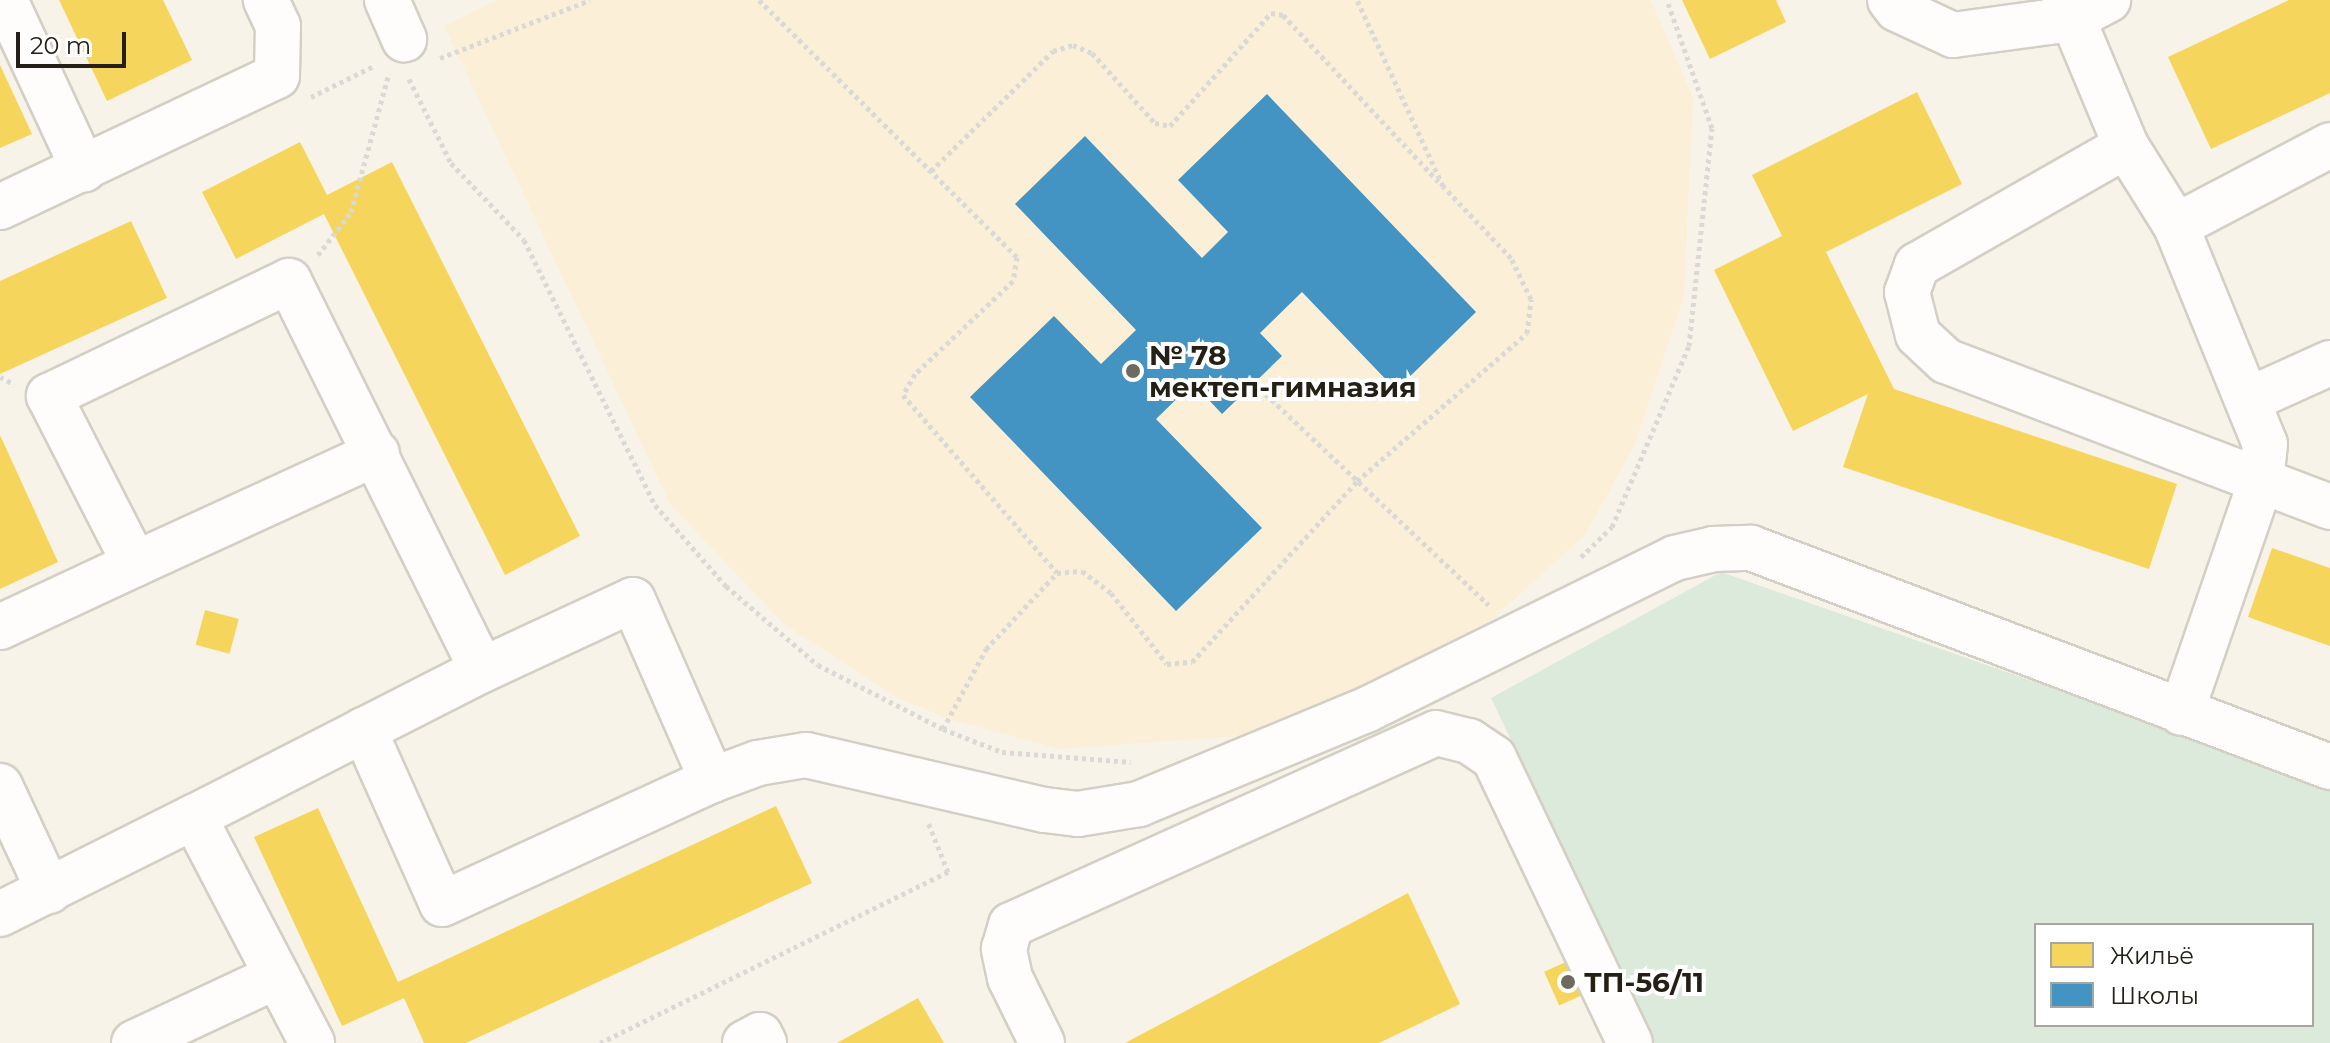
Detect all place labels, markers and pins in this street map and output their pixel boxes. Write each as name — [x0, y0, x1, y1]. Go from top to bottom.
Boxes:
place label: № 78 мектеп-гимназия — [1149, 338, 1417, 404]
marker: № 78 мектеп-гимназия — [1124, 362, 1142, 380]
place label: ТП-56/11 — [1584, 965, 1704, 999]
marker: ТП-56/11 — [1559, 973, 1577, 991]

